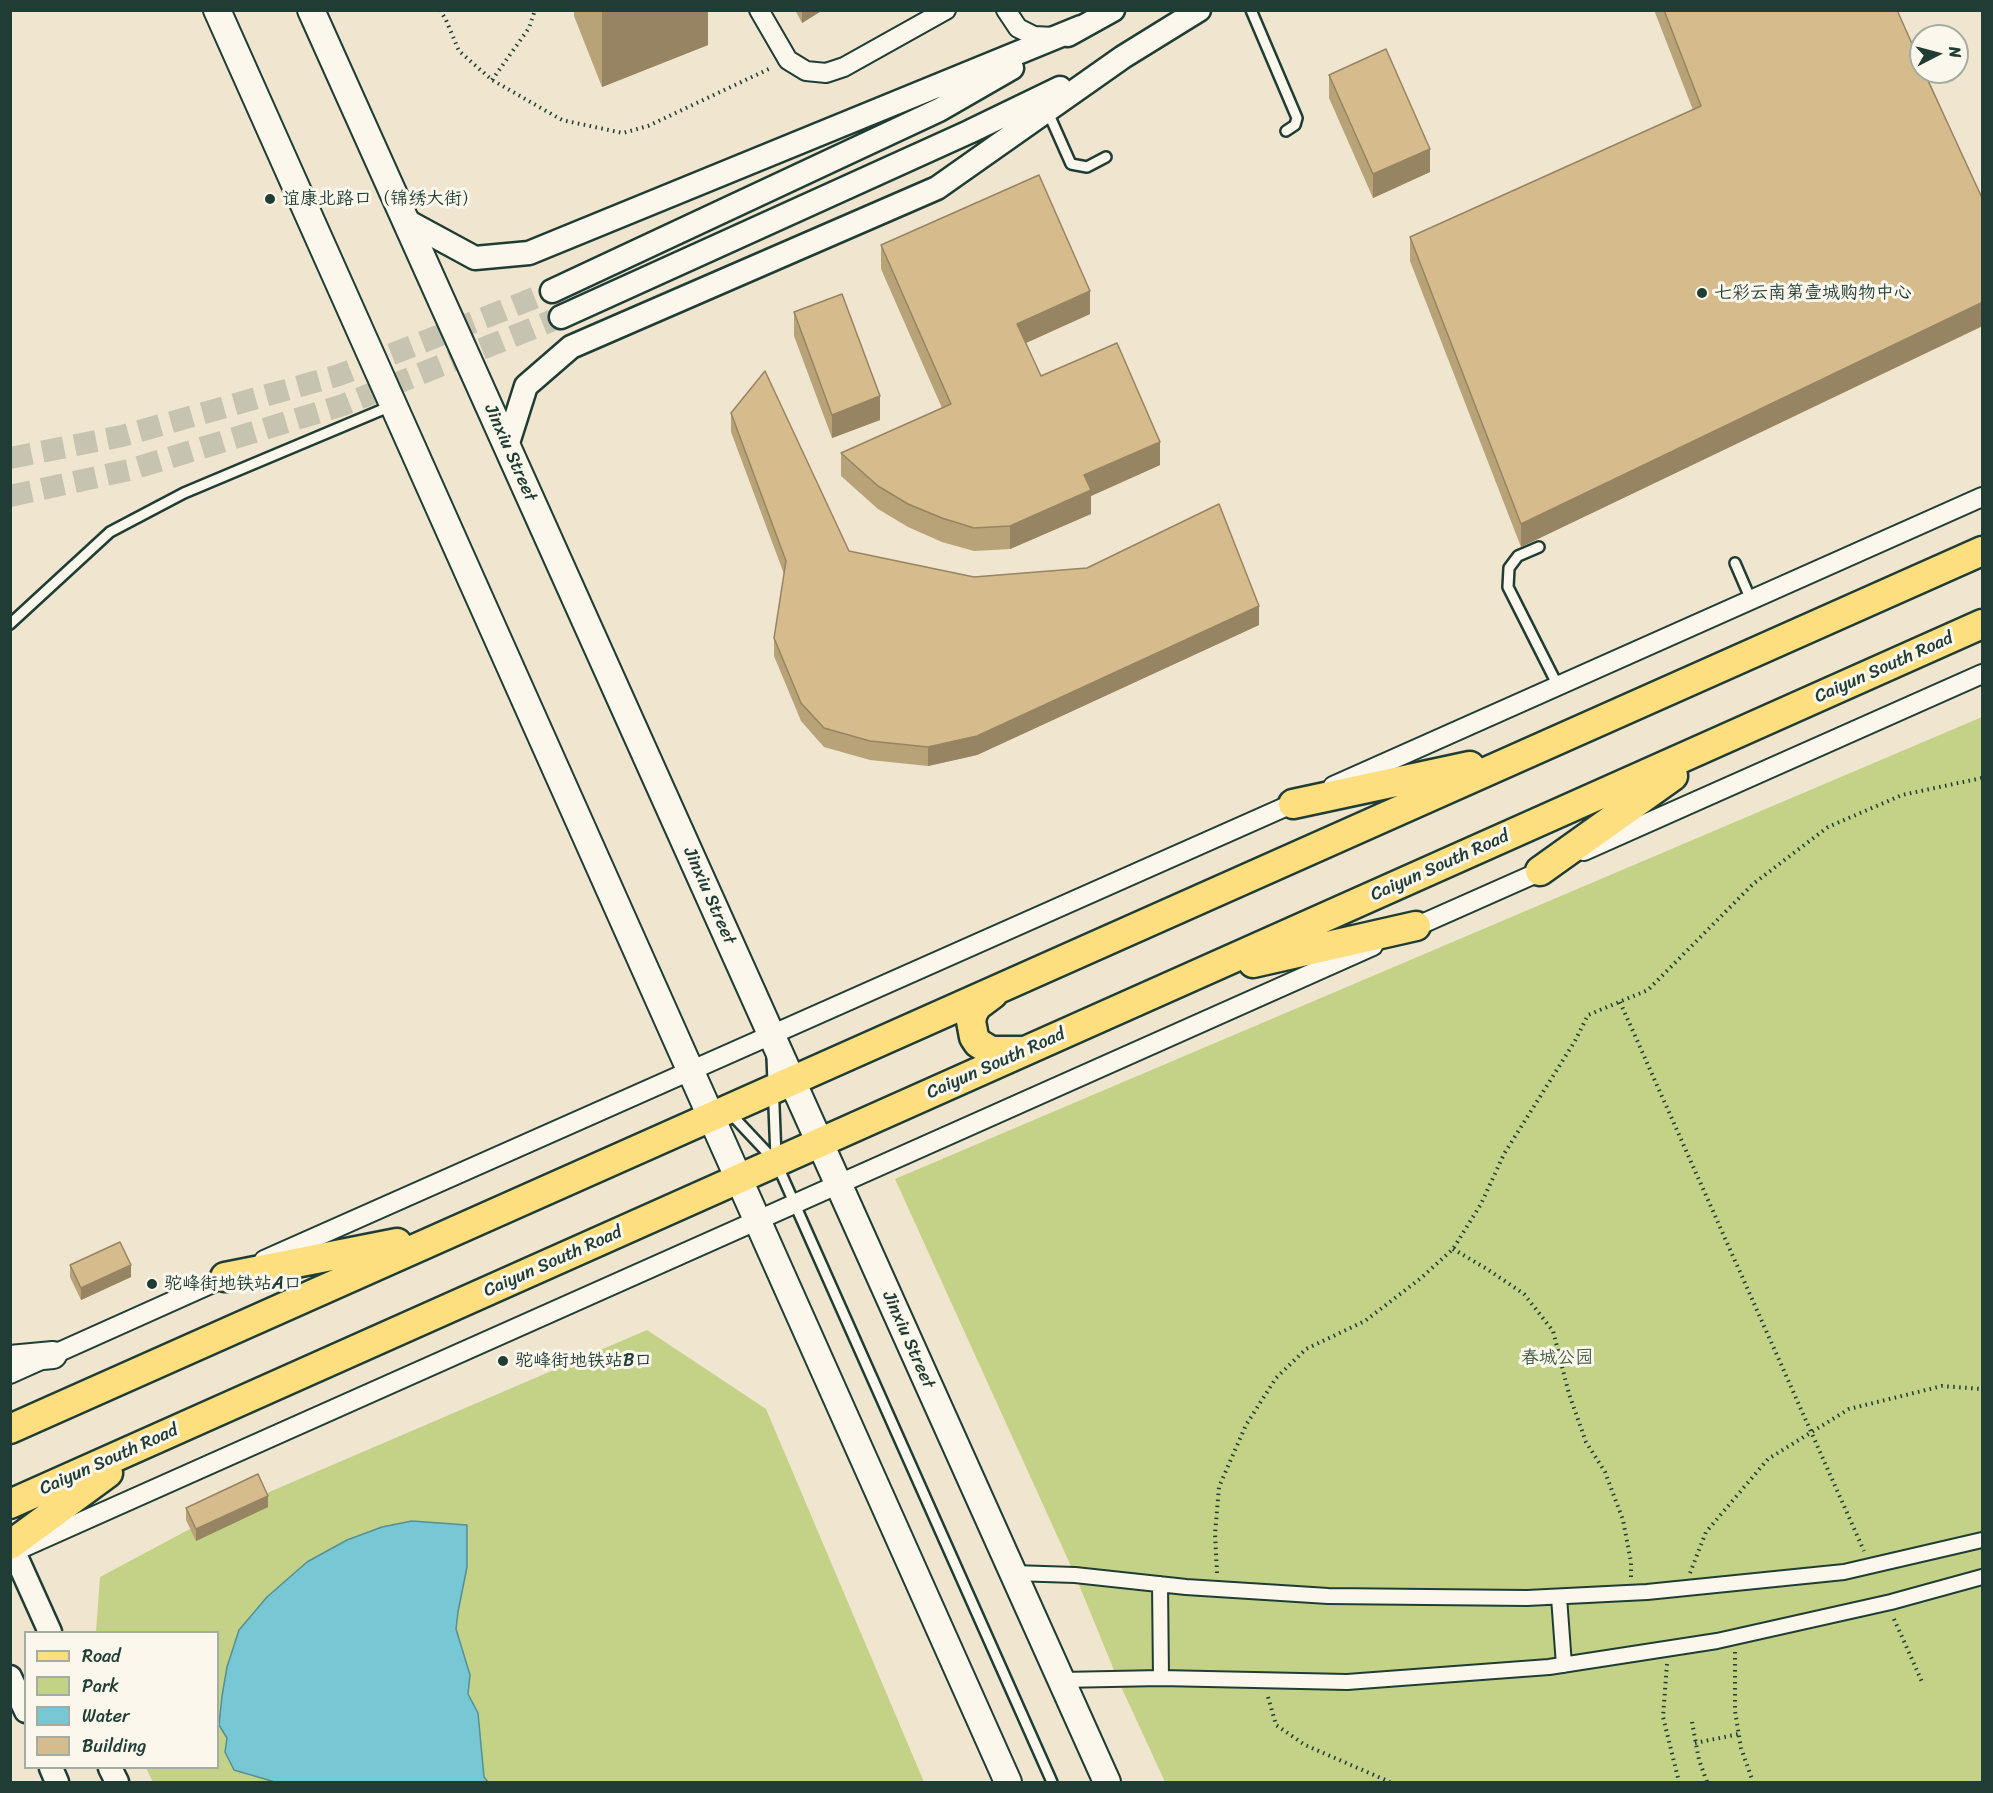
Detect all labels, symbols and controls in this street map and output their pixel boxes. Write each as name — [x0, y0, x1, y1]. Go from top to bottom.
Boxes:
north arrow — [1909, 24, 1969, 84]
text: N — [1940, 45, 1970, 59]
place label: 谊康北路口（锦绣大街） — [282, 188, 480, 210]
marker: 谊康北路口（锦绣大街） — [263, 192, 277, 206]
place label: 七彩云南第壹城购物中心 — [1714, 282, 1912, 304]
marker: 七彩云南第壹城购物中心 — [1695, 286, 1709, 300]
street label: Jinxiu Street — [479, 401, 541, 505]
street label: Caiyun South Road — [1811, 628, 1957, 708]
street label: Caiyun South Road — [1367, 826, 1513, 906]
street label: Jinxiu Street — [678, 844, 740, 948]
street label: Caiyun South Road — [923, 1024, 1069, 1104]
street label: Caiyun South Road — [480, 1222, 626, 1302]
place label: 驼峰街地铁站A口 — [164, 1273, 302, 1295]
marker: 驼峰街地铁站A口 — [145, 1277, 159, 1291]
street label: Jinxiu Street — [877, 1288, 939, 1392]
park label: 春城公园 — [1521, 1347, 1593, 1369]
place label: 驼峰街地铁站B口 — [515, 1350, 652, 1372]
marker: 驼峰街地铁站B口 — [496, 1354, 510, 1368]
street label: Caiyun South Road — [36, 1420, 182, 1500]
legend — [24, 1631, 219, 1769]
text: Road — [82, 1640, 121, 1672]
text: Park — [82, 1670, 119, 1702]
text: Water — [82, 1700, 129, 1732]
text: Building — [82, 1730, 146, 1762]

